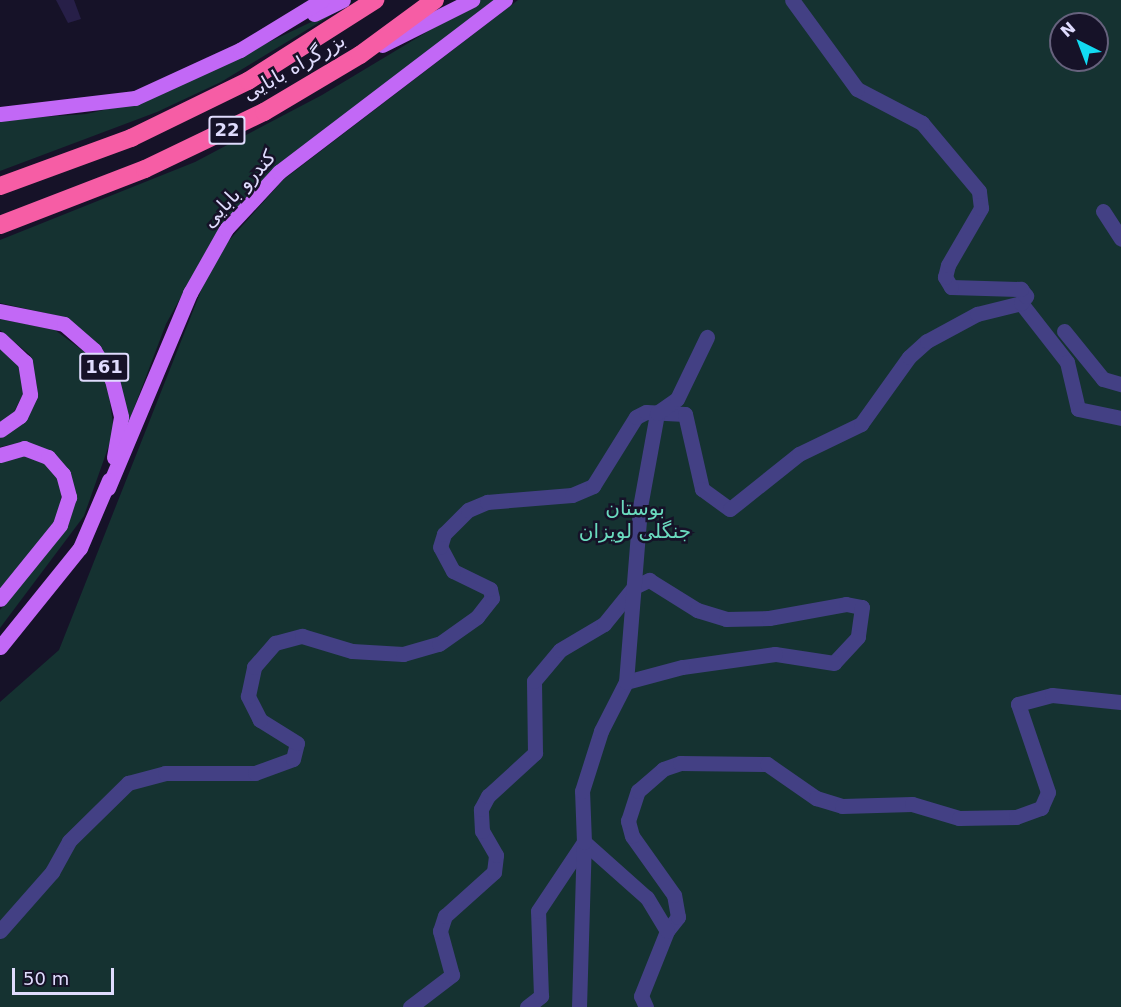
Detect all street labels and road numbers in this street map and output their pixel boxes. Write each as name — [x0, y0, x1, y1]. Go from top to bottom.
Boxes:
street label: بزرگراه بابایی — [238, 28, 350, 106]
road number: 22 — [208, 115, 246, 145]
street label: کندرو بابایی — [197, 145, 281, 233]
road number: 161 — [78, 352, 130, 382]

